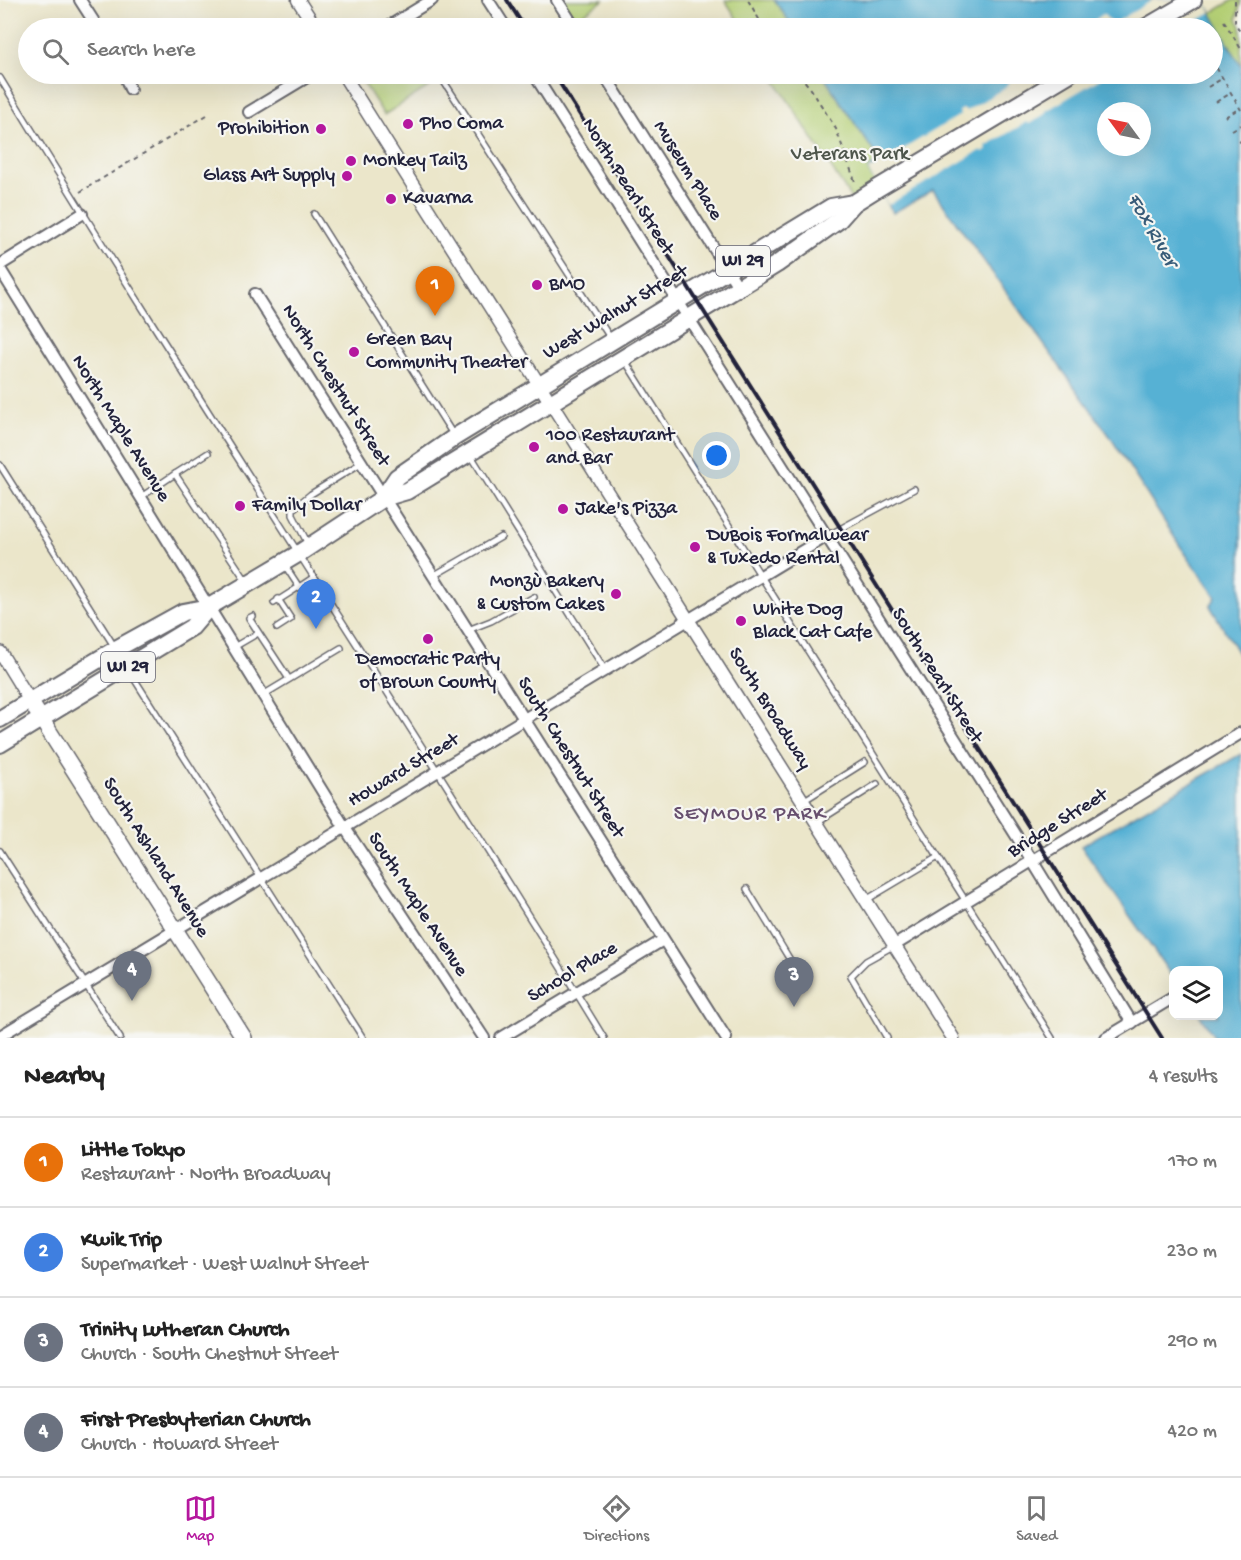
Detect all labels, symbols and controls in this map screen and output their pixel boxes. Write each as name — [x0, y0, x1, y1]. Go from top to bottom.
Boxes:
search box — [18, 18, 1223, 84]
icon: search — [39, 35, 72, 68]
text: Search here — [87, 38, 195, 64]
north arrow — [1097, 102, 1151, 156]
place label: Pho Coma — [419, 113, 504, 136]
street label: North Pearl Street — [576, 115, 679, 261]
marker: Pho Coma — [401, 117, 415, 131]
street label: Museum Place — [647, 117, 727, 226]
place label: Prohibition — [217, 118, 309, 141]
marker: Prohibition — [314, 122, 328, 136]
park label: Veterans Park — [790, 144, 911, 167]
place label: Monkey Tailz — [363, 150, 468, 173]
marker: Monkey Tailz — [344, 154, 358, 168]
place label: Glass Art Supply — [203, 165, 335, 188]
marker: Glass Art Supply — [340, 169, 354, 183]
place label: Kavarna — [403, 188, 474, 211]
water label: Fox River — [1120, 190, 1184, 276]
marker: Kavarna — [384, 192, 398, 206]
road number: WI 29 — [716, 246, 770, 276]
street label: West Walnut Street — [539, 260, 694, 365]
pin: 1 — [416, 266, 454, 316]
place label: BMO — [548, 274, 585, 297]
marker: BMO — [530, 278, 544, 292]
street label: North Chestnut Street — [276, 301, 395, 473]
place label: Green Bay Community Theater — [366, 329, 529, 375]
marker: Green Bay Community Theater — [347, 345, 361, 359]
street label: North Maple Avenue — [66, 351, 175, 507]
place label: 100 Restaurant and Bar — [545, 425, 676, 471]
marker: 100 Restaurant and Bar — [527, 440, 541, 454]
your location — [702, 441, 731, 470]
place label: Family Dollar — [251, 495, 363, 518]
place label: Jake's Pizza — [575, 498, 678, 521]
marker: Family Dollar — [233, 499, 247, 513]
marker: Jake's Pizza — [556, 502, 570, 516]
place label: DuBois Formalwear & Tuxedo Rental — [705, 525, 870, 571]
marker: DuBois Formalwear & Tuxedo Rental — [688, 540, 702, 554]
place label: Monzù Bakery & Custom Cakes — [476, 571, 605, 617]
pin: 2 — [296, 580, 336, 629]
marker: Monzù Bakery & Custom Cakes — [609, 587, 623, 601]
place label: White Dog Black Cat Cafe — [752, 599, 873, 645]
street label: South Pearl Street — [885, 604, 988, 749]
marker: White Dog Black Cat Cafe — [734, 614, 748, 628]
marker: Democratic Party of Brown County — [421, 632, 435, 646]
street label: South Broadway — [722, 644, 816, 774]
place label: Democratic Party of Brown County — [354, 649, 500, 695]
road number: WI 29 — [101, 652, 155, 682]
street label: South Chestnut Street — [511, 673, 630, 844]
street label: Howard Street — [344, 728, 465, 813]
street label: South Ashland Avenue — [96, 774, 214, 943]
street label: Bridge Street — [1003, 783, 1114, 864]
district label: SEYMOUR PARK — [674, 803, 827, 828]
street label: South Maple Avenue — [362, 829, 473, 982]
street label: School Place — [524, 937, 623, 1009]
pin: 4 — [112, 952, 152, 1001]
pin: 3 — [774, 958, 814, 1007]
map controls — [1169, 966, 1223, 1020]
button: layers — [1169, 966, 1223, 1020]
text: Nearby — [24, 1062, 105, 1093]
text: 4 results — [1149, 1066, 1217, 1089]
text: Little Tokyo — [81, 1138, 185, 1164]
text: 1 — [39, 1151, 48, 1174]
text: 170 m — [1168, 1151, 1217, 1174]
text: Restaurant · North Broadway — [81, 1164, 331, 1187]
text: Kwik Trip — [81, 1228, 162, 1254]
text: 2 — [39, 1241, 48, 1264]
text: 230 m — [1167, 1241, 1217, 1264]
text: Supermarket · West Walnut Street — [81, 1254, 368, 1277]
text: Trinity Lutheran Church — [81, 1318, 290, 1344]
text: 3 — [38, 1331, 49, 1354]
text: 290 m — [1167, 1331, 1217, 1354]
text: Church · South Chestnut Street — [81, 1344, 338, 1367]
text: First Presbyterian Church — [81, 1408, 311, 1434]
text: 4 — [39, 1421, 48, 1444]
text: 420 m — [1167, 1421, 1217, 1444]
text: Church · Howard Street — [81, 1434, 278, 1457]
tab: Map — [184, 1492, 217, 1547]
tab: Directions — [584, 1492, 649, 1547]
tab: Saved — [1016, 1492, 1057, 1547]

